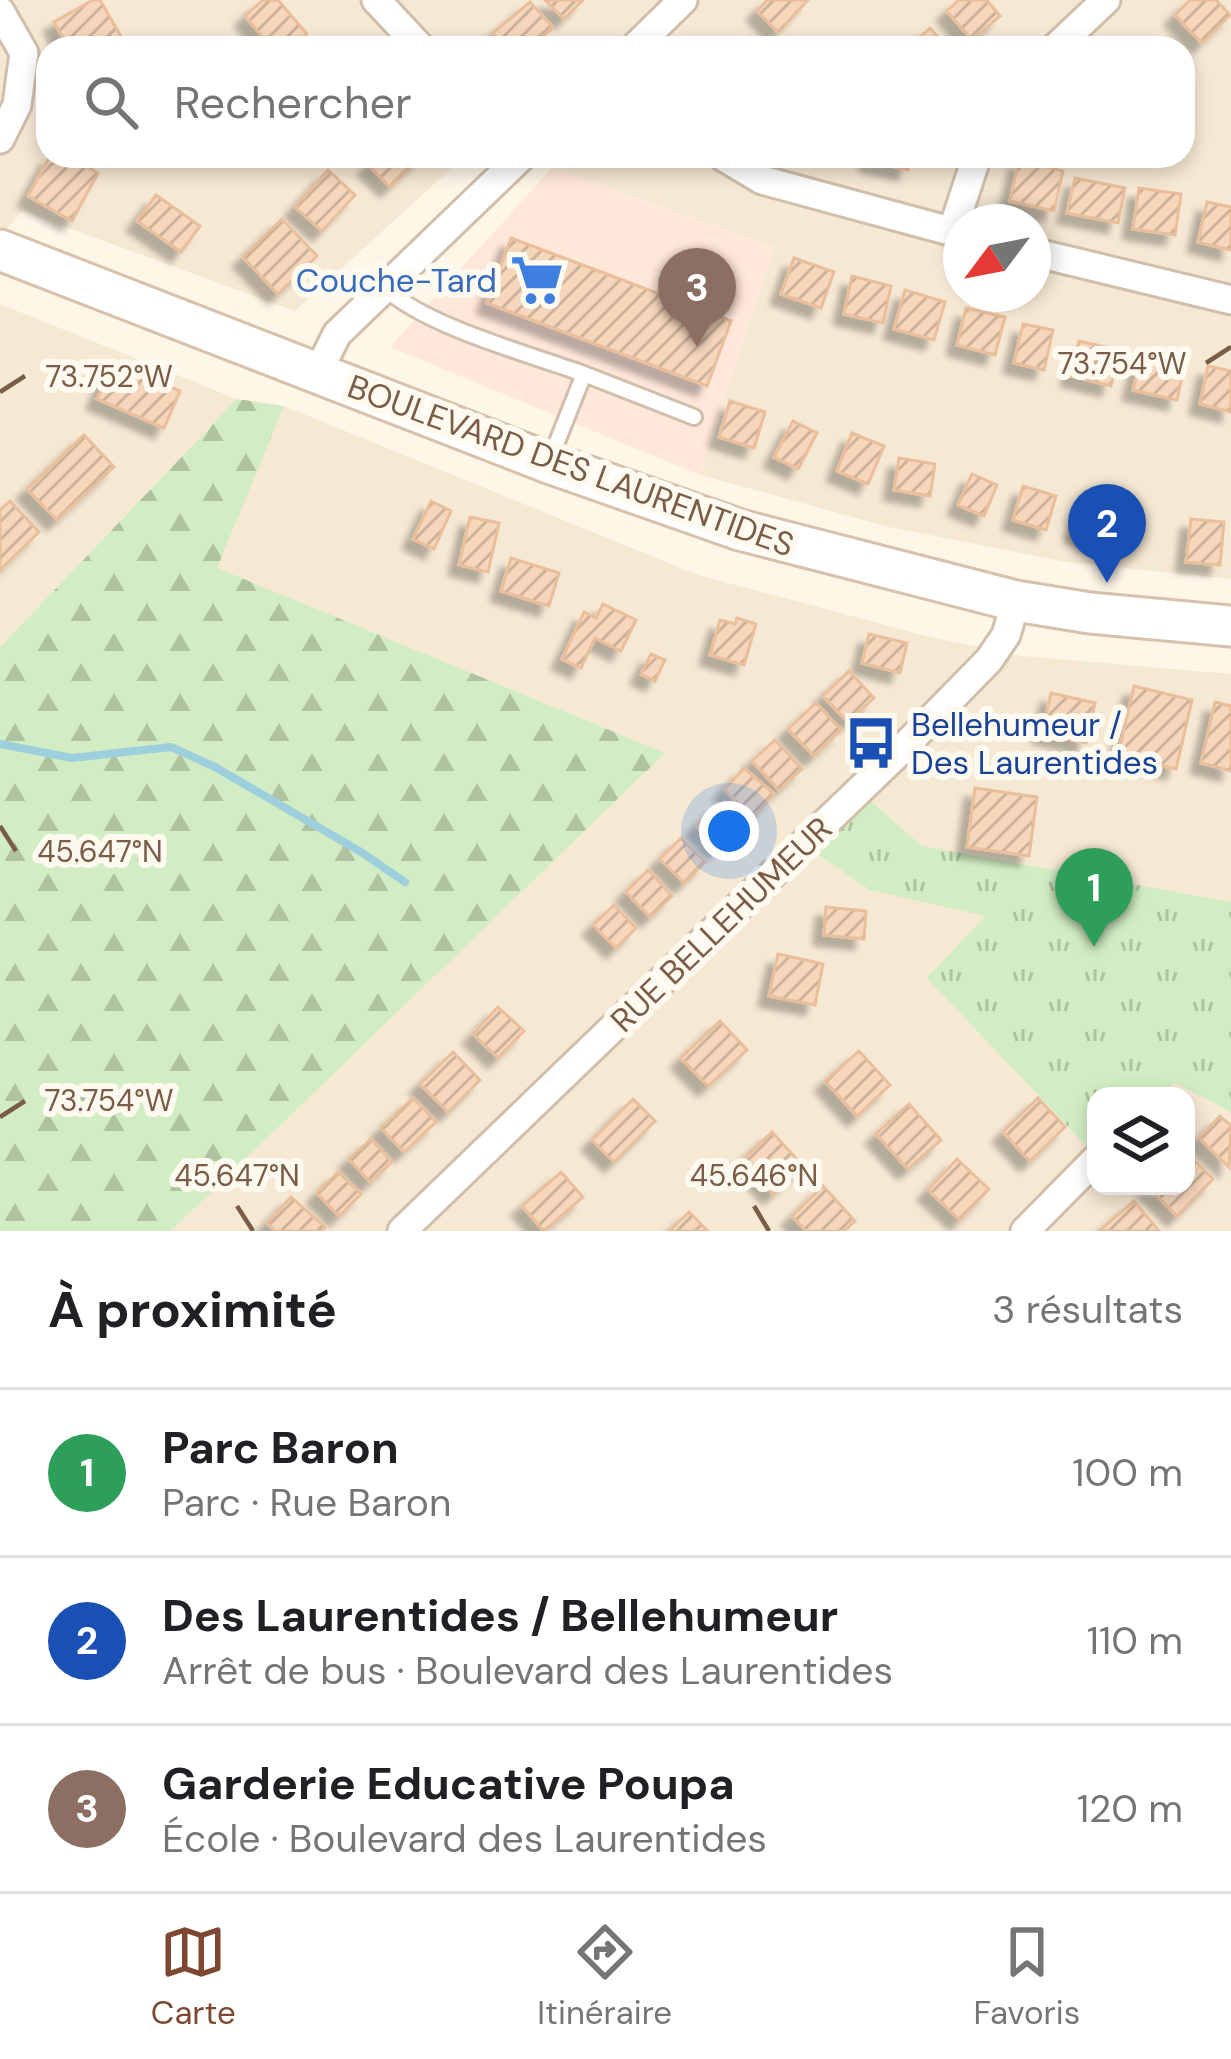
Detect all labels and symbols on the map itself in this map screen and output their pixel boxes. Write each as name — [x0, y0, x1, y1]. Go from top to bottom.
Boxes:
north arrow — [943, 204, 1051, 312]
pin: 3 — [658, 248, 736, 347]
supermarket icon: Couche-Tard — [508, 251, 566, 309]
place label: Couche-Tard — [296, 259, 497, 302]
text: 73.754°W — [1058, 344, 1187, 383]
text: 73.752°W — [45, 357, 173, 396]
street label: BOULEVARD DES LAURENTIDES — [342, 365, 800, 566]
pin: 2 — [1068, 484, 1146, 583]
place label: Bellehumeur / Des Laurentides — [911, 703, 1158, 784]
bus stop icon: Bellehumeur / Des Laurentides — [842, 714, 900, 772]
your location — [699, 801, 759, 861]
street label: RUE BELLEHUMEUR — [601, 807, 841, 1041]
text: 45.647°N — [37, 832, 163, 871]
pin: 1 — [1055, 848, 1133, 947]
text: 73.754°W — [45, 1081, 174, 1120]
text: 45.647°N — [174, 1156, 300, 1195]
text: 45.646°N — [690, 1156, 818, 1195]

